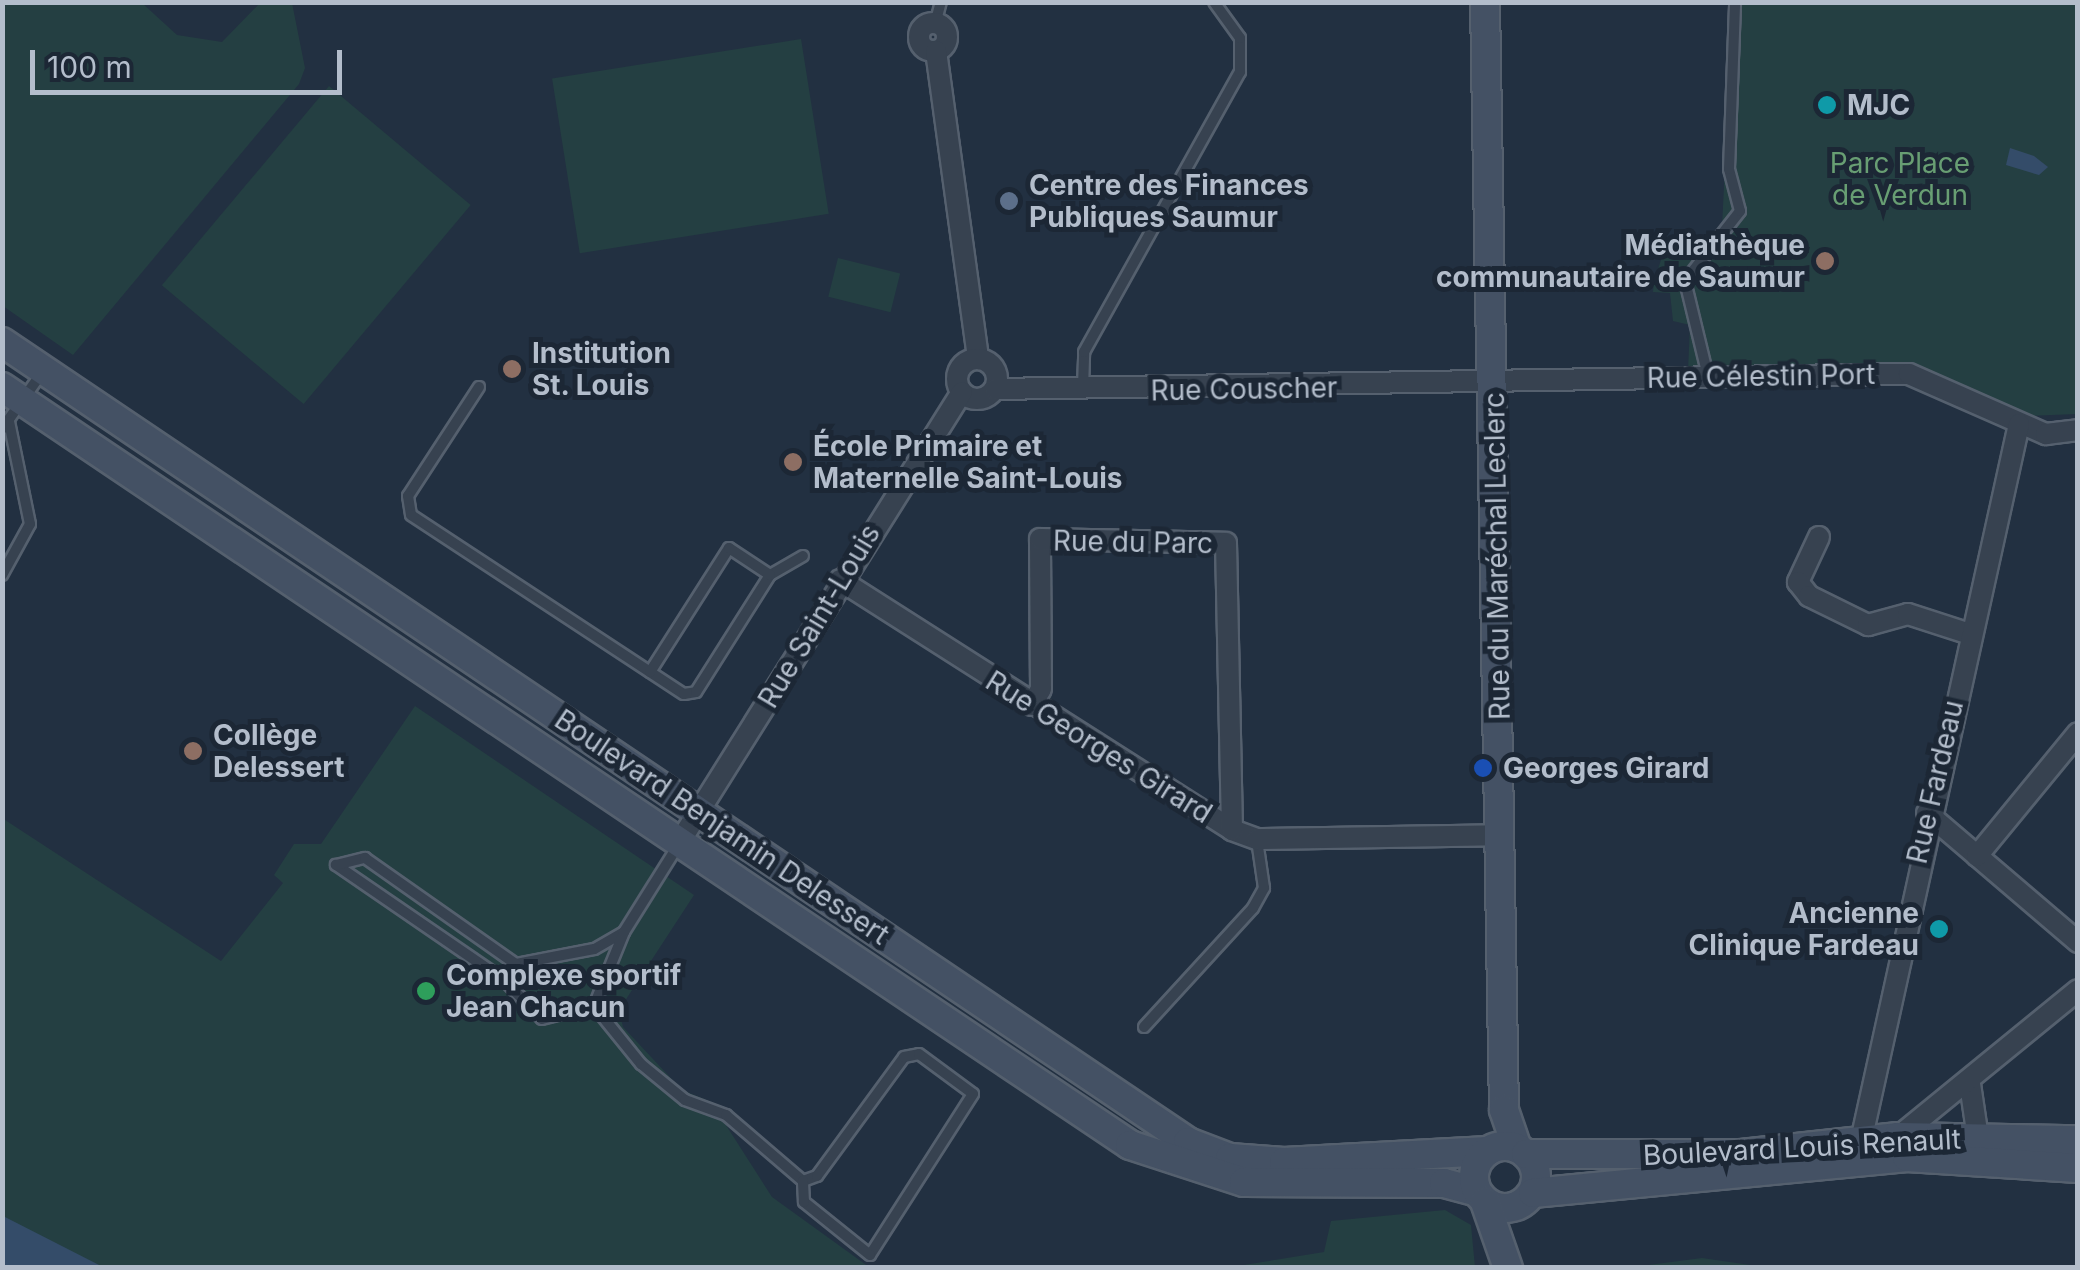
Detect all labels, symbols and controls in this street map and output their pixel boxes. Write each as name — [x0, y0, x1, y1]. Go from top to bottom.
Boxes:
scale bar — [35, 30, 348, 92]
text: 100 m — [47, 49, 132, 85]
place label: MJC — [1847, 88, 1910, 122]
marker: MJC — [1816, 94, 1838, 116]
park label: Parc Place de Verdun — [1830, 146, 1970, 212]
place label: Centre des Finances Publiques Saumur — [1029, 168, 1309, 234]
marker: Centre des Finances Publiques Saumur — [998, 190, 1020, 212]
place label: Médiathèque communautaire de Saumur — [1436, 228, 1805, 294]
marker: Médiathèque communautaire de Saumur — [1814, 250, 1836, 272]
place label: Institution St. Louis — [532, 336, 671, 402]
street label: Rue Célestin Port — [1646, 357, 1876, 395]
marker: Institution St. Louis — [501, 358, 523, 380]
street label: Rue Couscher — [1150, 371, 1338, 407]
street label: Rue du Maréchal Leclerc — [1477, 392, 1517, 720]
place label: École Primaire et Maternelle Saint-Louis — [813, 429, 1122, 495]
marker: École Primaire et Maternelle Saint-Louis — [782, 451, 804, 473]
street label: Rue Saint-Louis — [751, 518, 887, 714]
street label: Rue du Parc — [1053, 524, 1213, 560]
street label: Rue Georges Girard — [980, 664, 1218, 830]
street label: Rue Fardeau — [1900, 697, 1970, 867]
street label: Boulevard Benjamin Delessert — [549, 702, 895, 952]
place label: Collège Delessert — [213, 718, 344, 784]
marker: Collège Delessert — [182, 740, 204, 762]
place label: Georges Girard — [1503, 751, 1710, 785]
marker: Georges Girard — [1472, 757, 1494, 779]
place label: Ancienne Clinique Fardeau — [1688, 896, 1919, 962]
marker: Ancienne Clinique Fardeau — [1928, 918, 1950, 940]
place label: Complexe sportif Jean Chacun — [446, 958, 681, 1024]
marker: Complexe sportif Jean Chacun — [415, 980, 437, 1002]
street label: Boulevard Louis Renault — [1642, 1122, 1962, 1172]

